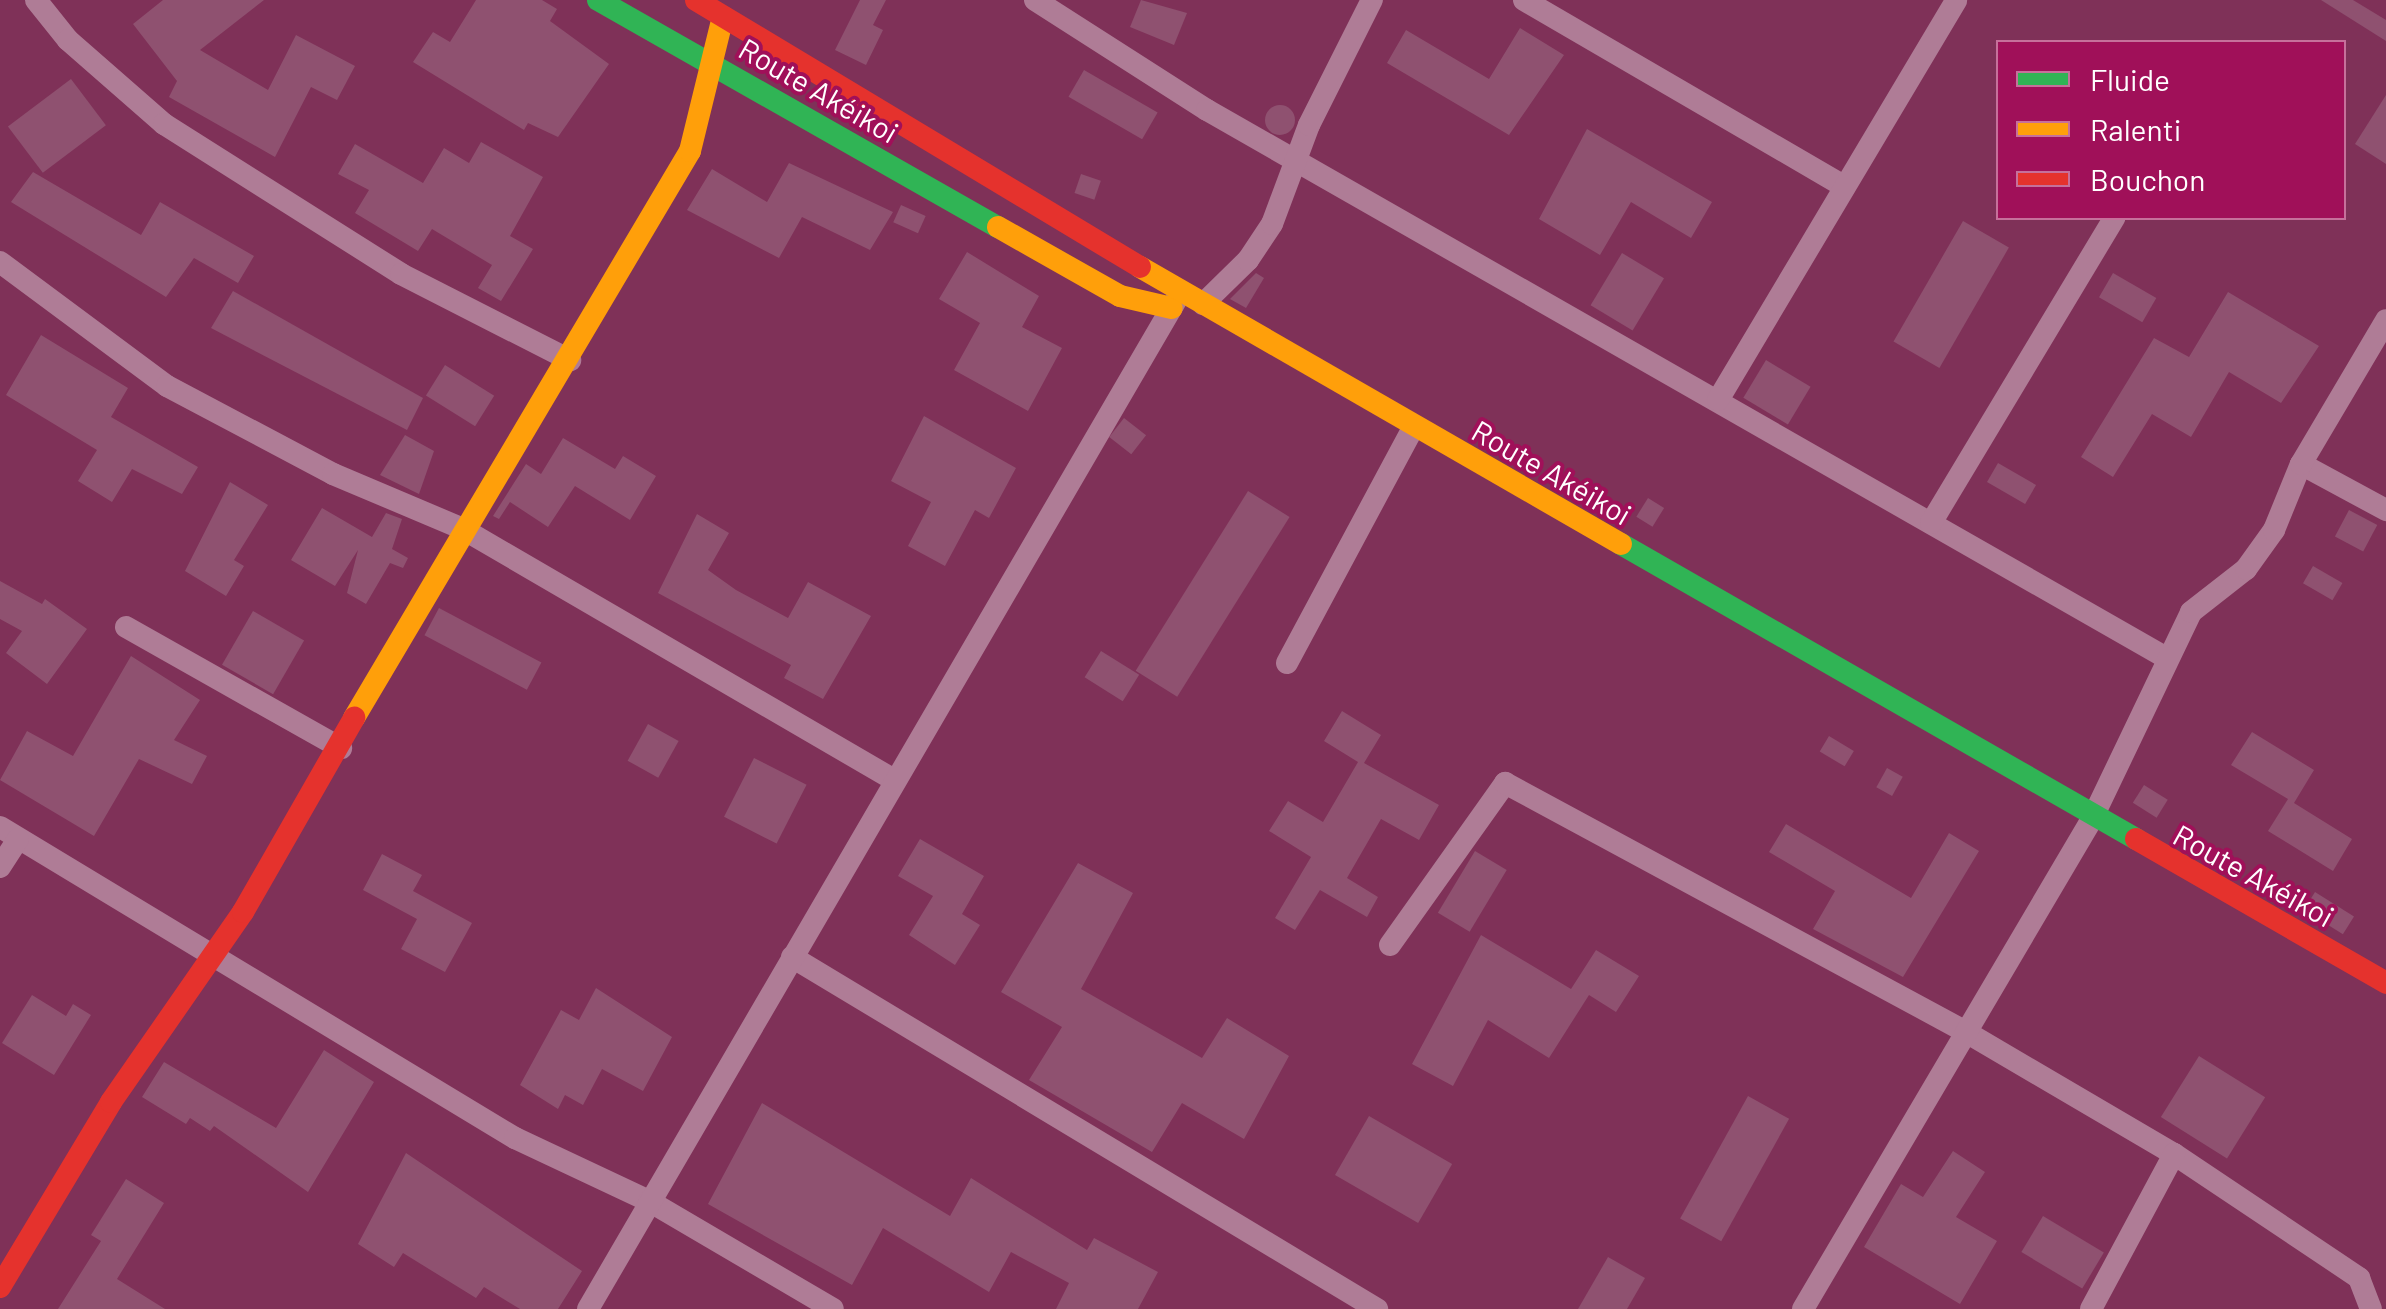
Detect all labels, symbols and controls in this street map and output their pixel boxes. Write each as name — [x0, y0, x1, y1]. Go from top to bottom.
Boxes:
street label: Route Akéikoi — [733, 30, 905, 150]
legend — [1996, 40, 2346, 220]
text: Fluide — [2090, 61, 2170, 97]
text: Ralenti — [2090, 111, 2181, 147]
text: Bouchon — [2090, 161, 2205, 197]
street label: Route Akéikoi — [1466, 412, 1638, 532]
street label: Route Akéikoi — [2167, 816, 2341, 934]

